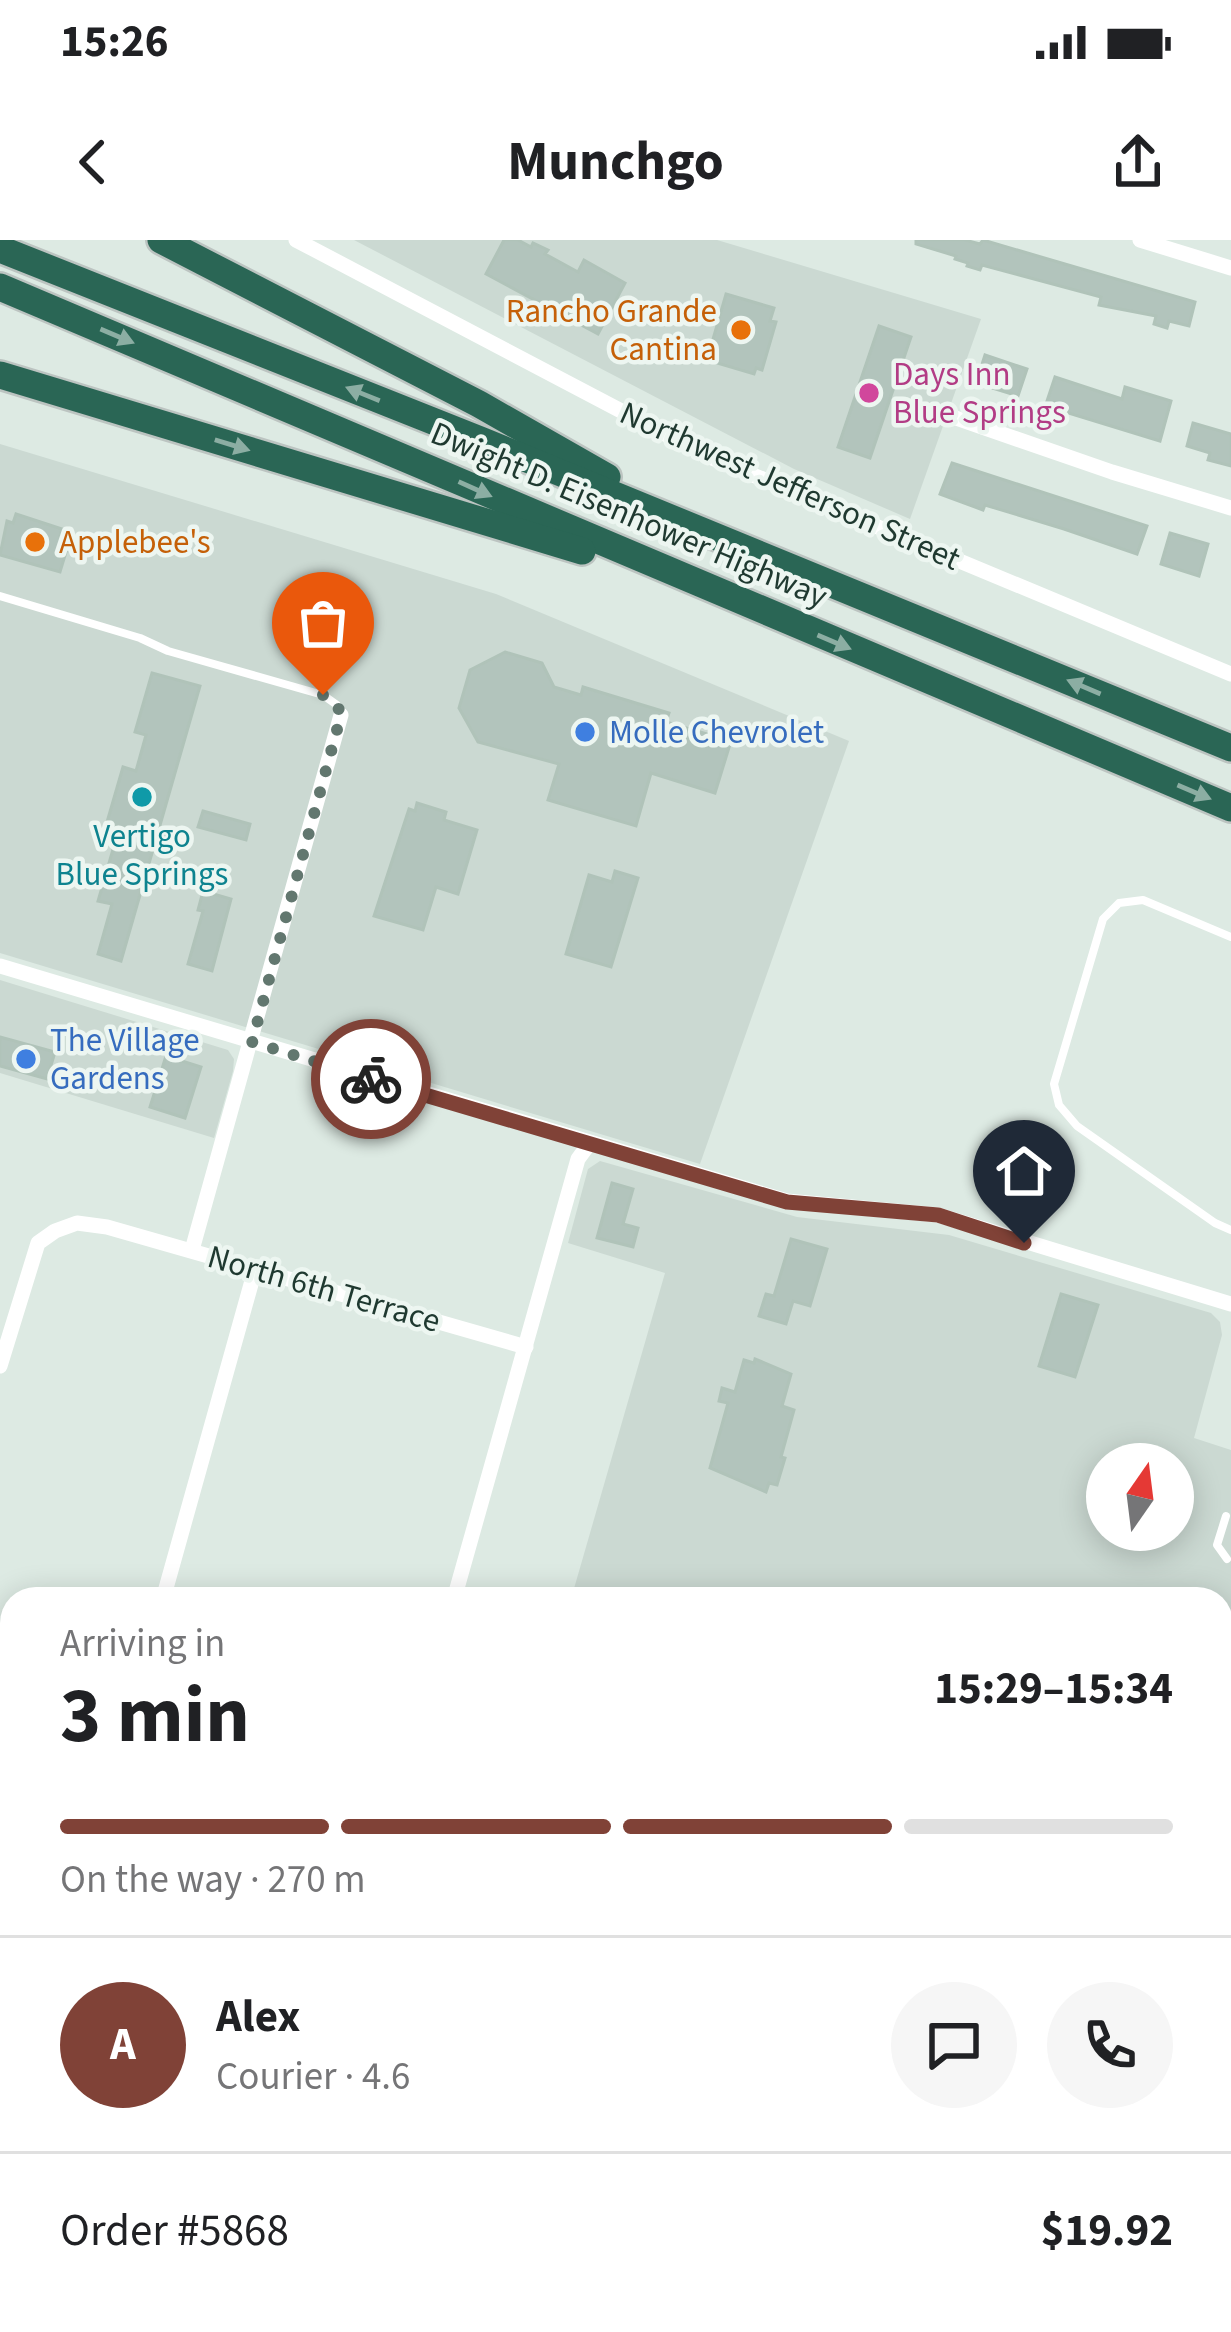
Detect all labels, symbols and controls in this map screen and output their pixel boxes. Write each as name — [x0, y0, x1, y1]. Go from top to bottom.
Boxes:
text: 15:26 — [60, 10, 169, 74]
text: Munchgo — [507, 124, 724, 201]
icon: back — [60, 129, 126, 195]
icon: share — [1105, 129, 1171, 195]
place label: Rancho Grande Cantina — [506, 288, 717, 373]
marker: Rancho Grande Cantina — [728, 317, 754, 343]
one-way arrow — [99, 327, 135, 346]
place label: Days Inn Blue Springs — [893, 351, 1066, 436]
marker: Days Inn Blue Springs — [856, 380, 882, 406]
one-way arrow — [344, 383, 380, 402]
street label: Northwest Jefferson Street — [612, 390, 968, 582]
street label: Dwight D. Eisenhower Highway — [423, 410, 835, 620]
one-way arrow — [215, 437, 251, 456]
one-way arrow — [458, 480, 494, 499]
place label: Applebee's — [59, 519, 211, 566]
marker: Applebee's — [22, 529, 48, 555]
pin — [272, 572, 374, 695]
icon: bag — [290, 590, 356, 656]
one-way arrow — [816, 633, 852, 652]
one-way arrow — [1067, 676, 1102, 696]
place label: Molle Chevrolet — [609, 709, 824, 756]
marker: Molle Chevrolet — [572, 719, 598, 745]
one-way arrow — [1176, 783, 1211, 803]
marker: Vertigo Blue Springs — [129, 784, 155, 810]
place label: Vertigo Blue Springs — [56, 813, 228, 898]
place label: The Village Gardens — [50, 1017, 200, 1102]
courier — [311, 1019, 431, 1139]
marker: The Village Gardens — [13, 1046, 39, 1072]
icon: bike — [338, 1046, 404, 1112]
pin — [973, 1120, 1075, 1243]
icon: home — [991, 1138, 1057, 1204]
street label: North 6th Terrace — [202, 1233, 446, 1345]
north arrow — [1086, 1443, 1194, 1551]
map controls — [1086, 1443, 1194, 1551]
text: Arriving in — [60, 1616, 225, 1672]
text: 15:29–15:34 — [934, 1657, 1173, 1721]
text: 3 min — [60, 1661, 250, 1772]
text: On the way · 270 m — [60, 1852, 366, 1908]
button: chat — [891, 1982, 1017, 2108]
button: phone — [1047, 1982, 1173, 2108]
text: Alex — [216, 1985, 300, 2049]
text: A — [110, 2013, 136, 2077]
text: Courier · 4.6 — [216, 2049, 410, 2105]
text: Order #5868 — [60, 2199, 289, 2263]
text: $19.92 — [1041, 2199, 1173, 2263]

